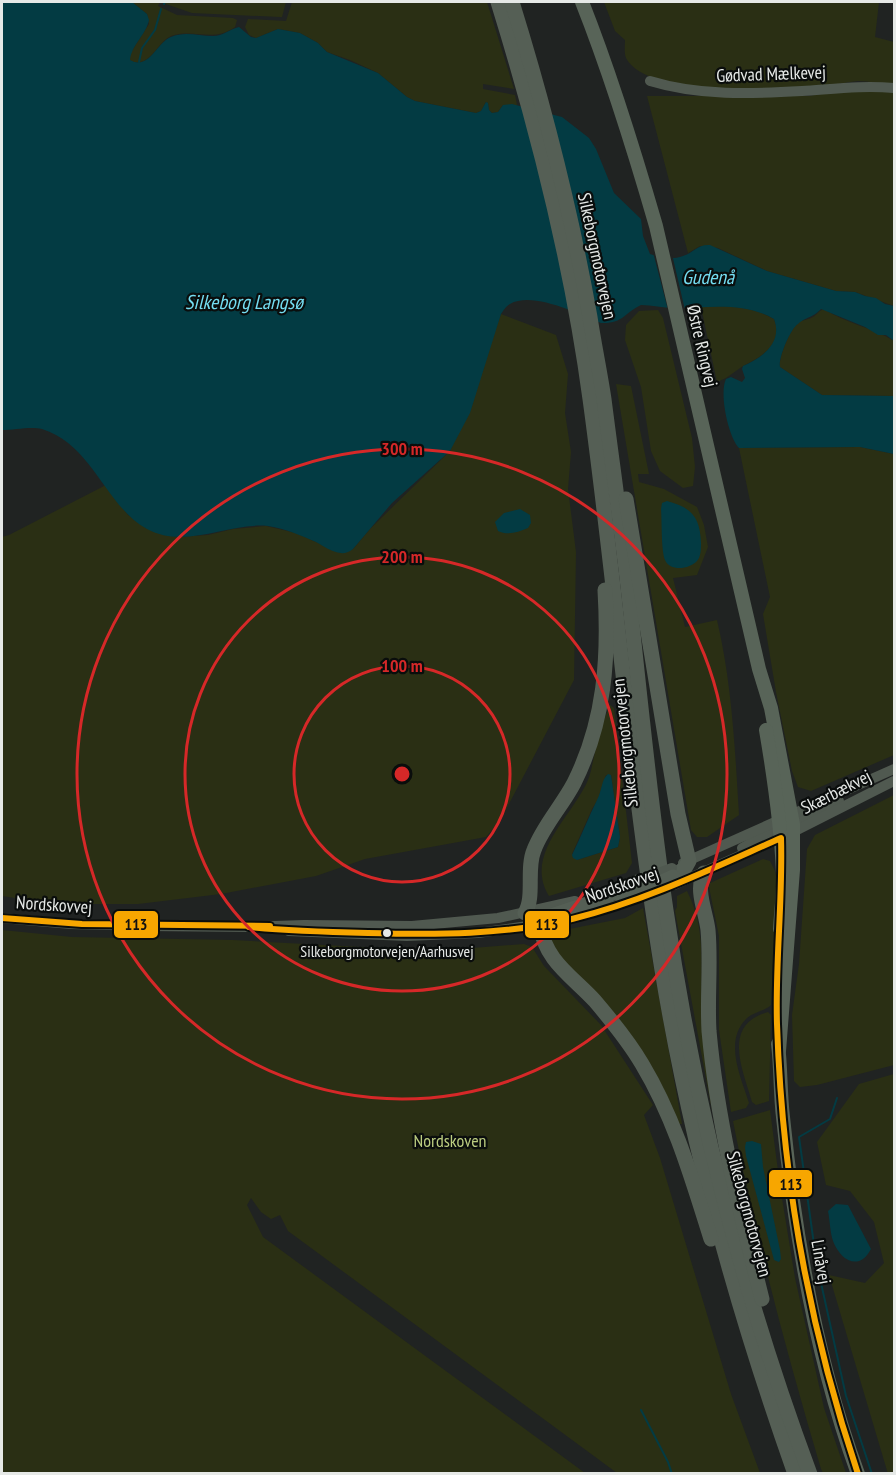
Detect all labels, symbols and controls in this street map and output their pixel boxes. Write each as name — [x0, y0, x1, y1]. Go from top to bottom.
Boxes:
street label: Gødvad Mælkevej — [716, 60, 826, 87]
street label: Silkeborgmotorvejen — [573, 190, 622, 321]
water label: Gudenå — [682, 264, 736, 290]
water label: Silkeborg Langsø — [185, 289, 305, 315]
street label: Østre Ringvej — [682, 303, 723, 389]
text: 300 m — [381, 437, 423, 460]
text: 200 m — [381, 545, 423, 568]
text: 100 m — [381, 654, 423, 677]
street label: Silkeborgmotorvejen — [606, 678, 643, 808]
centre of rings — [392, 764, 412, 784]
street label: Skærbækvej — [797, 764, 875, 819]
street label: Nordskovvej — [582, 861, 662, 908]
street label: Nordskovvej — [15, 890, 93, 919]
line badge: 113 — [113, 910, 159, 939]
line badge: 113 — [524, 910, 570, 939]
text: 113 — [125, 914, 147, 934]
text: 113 — [536, 914, 558, 934]
marker: Silkeborgmotorvejen/Aarhusvej — [381, 927, 393, 939]
place label: Silkeborgmotorvejen/Aarhusvej — [300, 941, 474, 961]
park label: Nordskoven — [414, 1129, 487, 1152]
street label: Silkeborgmotorvejen — [722, 1149, 777, 1279]
line badge: 113 — [768, 1169, 813, 1198]
text: 113 — [780, 1174, 802, 1194]
street label: Linåvej — [806, 1238, 837, 1286]

